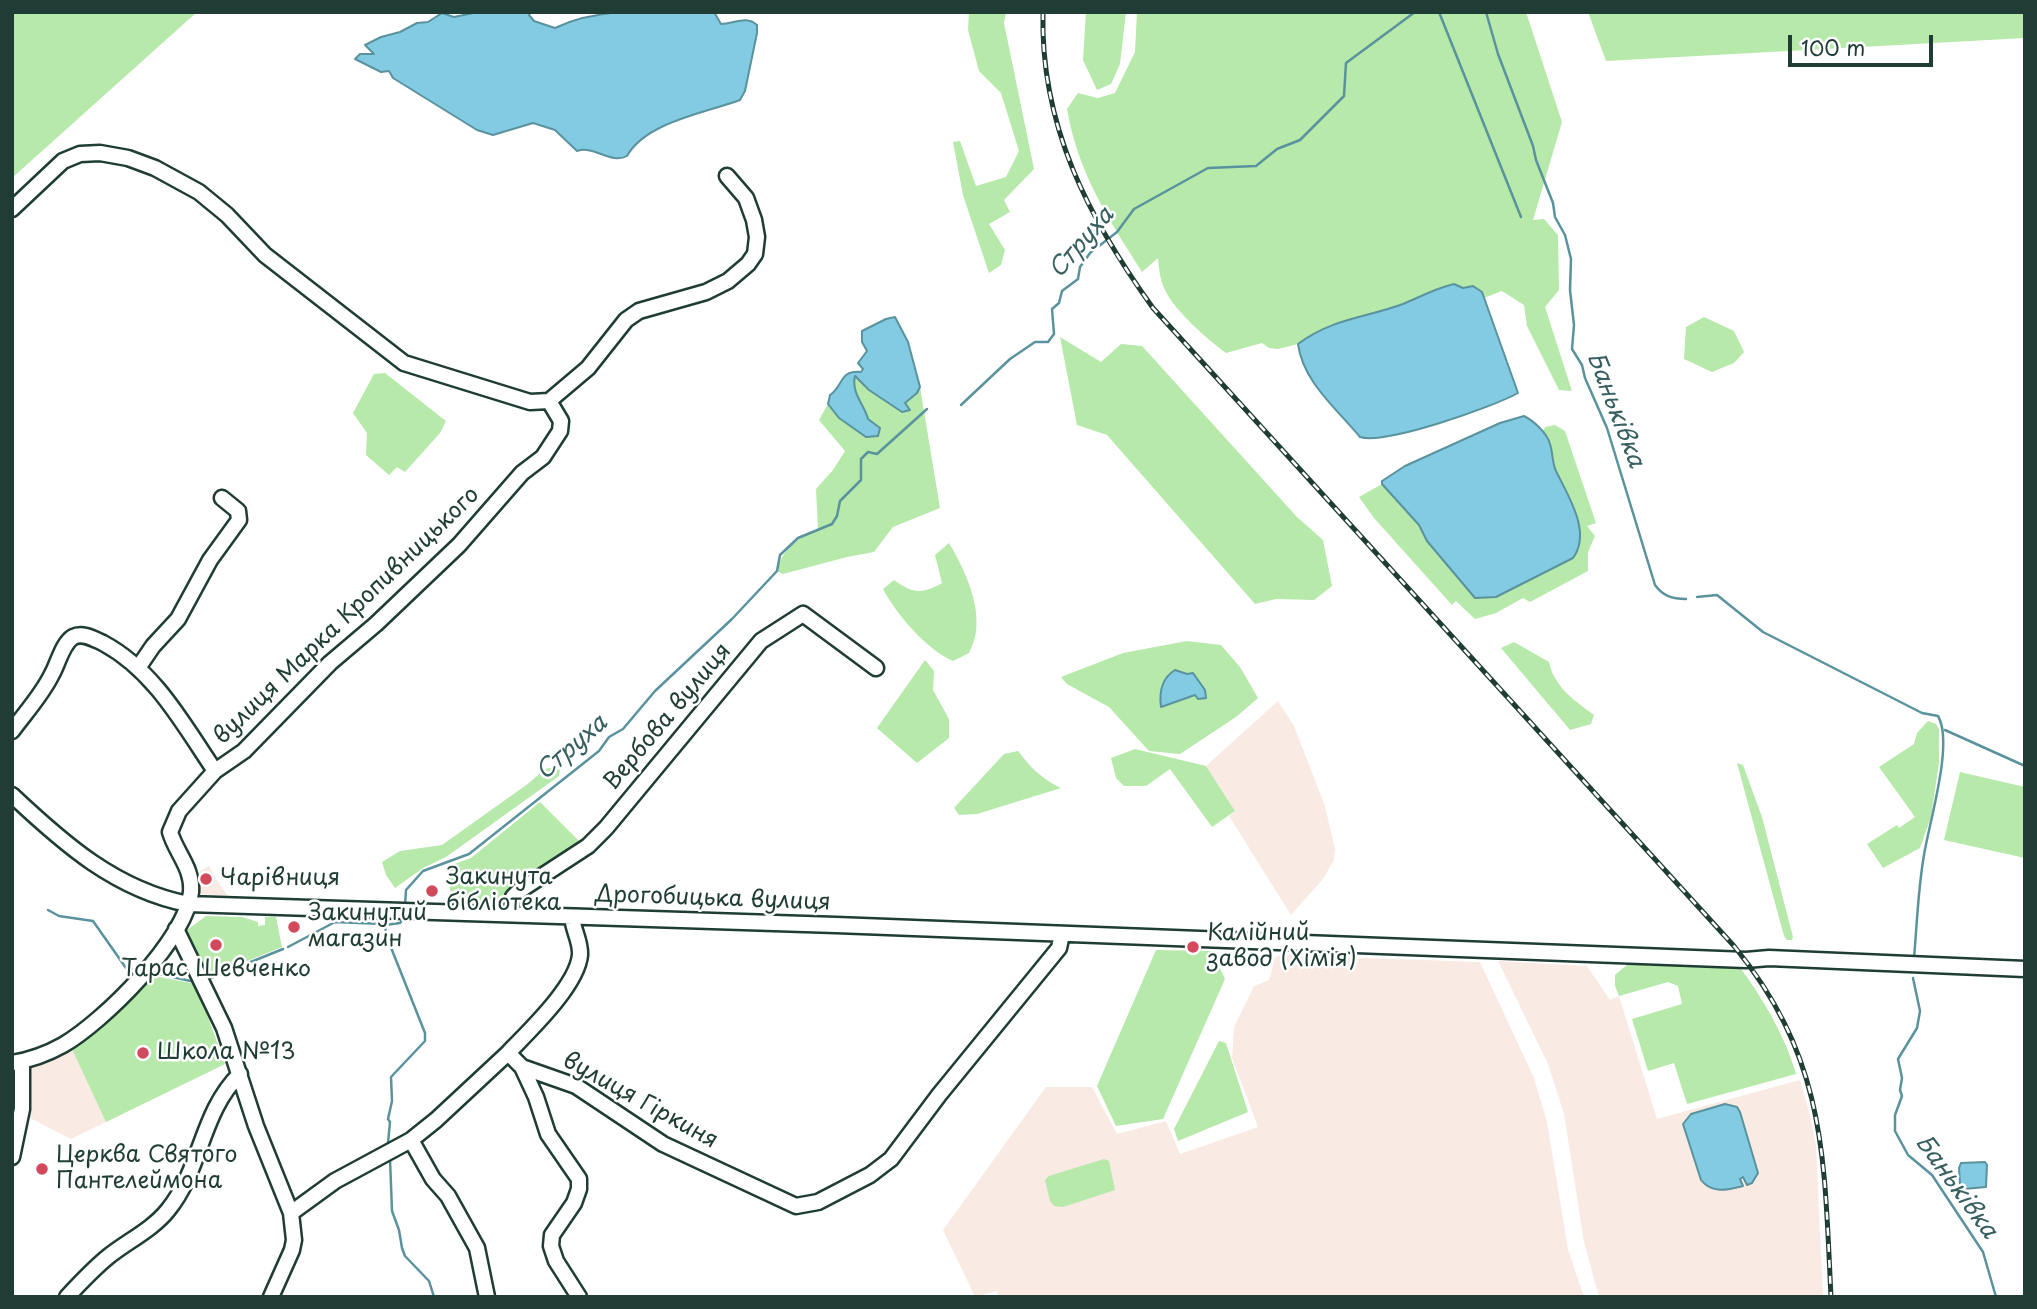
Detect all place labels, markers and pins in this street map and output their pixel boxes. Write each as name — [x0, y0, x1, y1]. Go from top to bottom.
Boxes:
place label: Закинута бібліотека — [446, 864, 561, 918]
place label: Чарівниця — [220, 865, 340, 893]
marker: Чарівниця — [198, 871, 214, 887]
marker: Закинута бібліотека — [424, 883, 440, 899]
place label: Закинутий магазин — [308, 900, 427, 954]
marker: Закинутий магазин — [286, 919, 302, 935]
place label: Калійний завод (Хімія) — [1207, 920, 1357, 974]
marker: Тарас Шевченко — [208, 937, 224, 953]
marker: Калійний завод (Хімія) — [1185, 939, 1201, 955]
place label: Тарас Шевченко — [121, 956, 311, 984]
place label: Школа №13 — [157, 1039, 296, 1067]
marker: Школа №13 — [135, 1045, 151, 1061]
place label: Церква Святого Пантелеймона — [56, 1142, 238, 1196]
marker: Церква Святого Пантелеймона — [34, 1161, 50, 1177]

